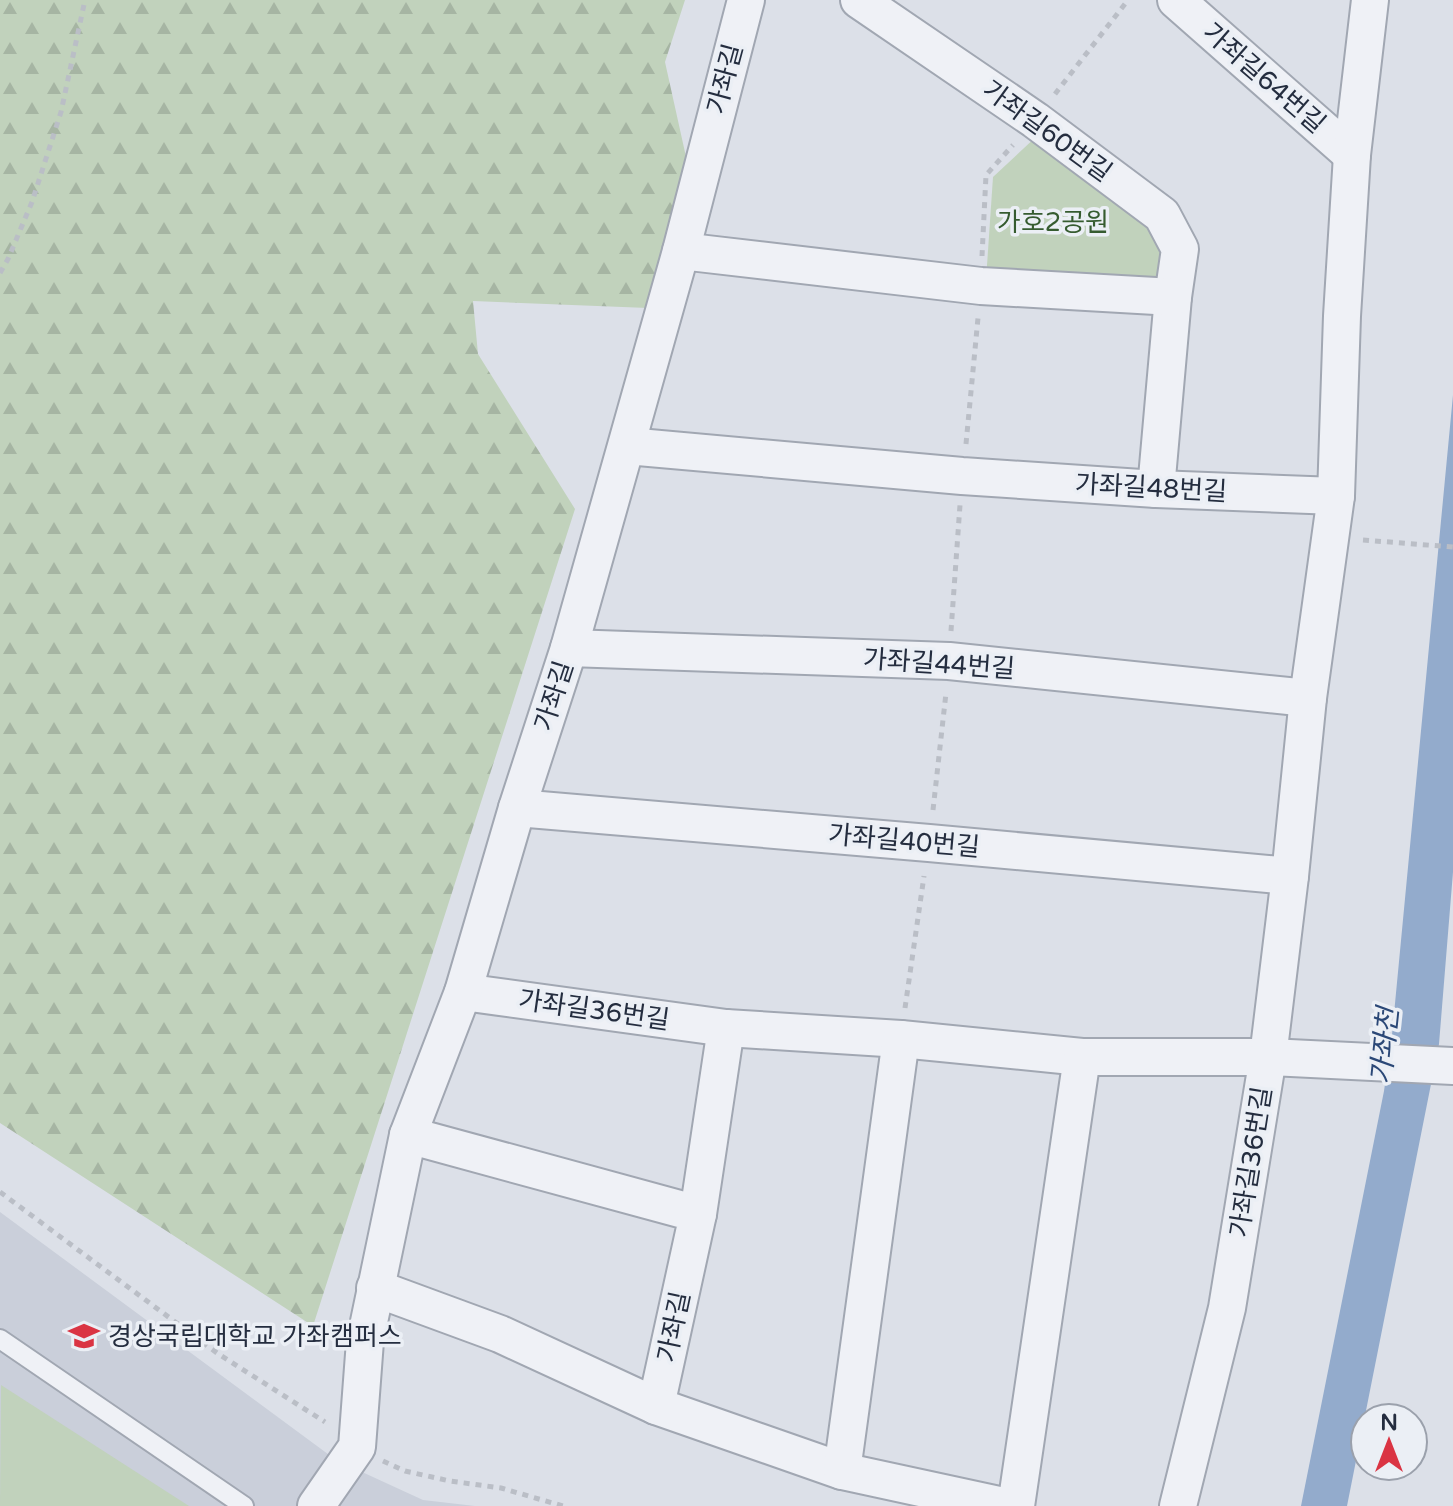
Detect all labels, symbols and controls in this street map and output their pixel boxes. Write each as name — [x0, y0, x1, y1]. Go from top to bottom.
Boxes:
street label: 가좌길64번길 — [1196, 16, 1332, 140]
street label: 가좌길 — [701, 40, 749, 118]
street label: 가좌길60번길 — [976, 74, 1118, 188]
park label: 가호2공원 — [997, 207, 1109, 238]
street label: 가좌길48번길 — [1074, 469, 1228, 507]
street label: 가좌길44번길 — [862, 643, 1016, 685]
street label: 가좌길 — [528, 657, 580, 735]
street label: 가좌길40번길 — [827, 819, 981, 863]
street label: 가좌길36번길 — [516, 984, 672, 1036]
water label: 가좌천 — [1364, 1003, 1406, 1086]
street label: 가좌길36번길 — [1224, 1084, 1278, 1240]
street label: 가좌길 — [651, 1289, 697, 1365]
school or university icon: 경상국립대학교 가좌캠퍼스 — [67, 1319, 101, 1353]
place label: 경상국립대학교 가좌캠퍼스 — [108, 1321, 402, 1352]
north arrow — [1349, 1402, 1429, 1482]
text: N — [1380, 1410, 1398, 1436]

